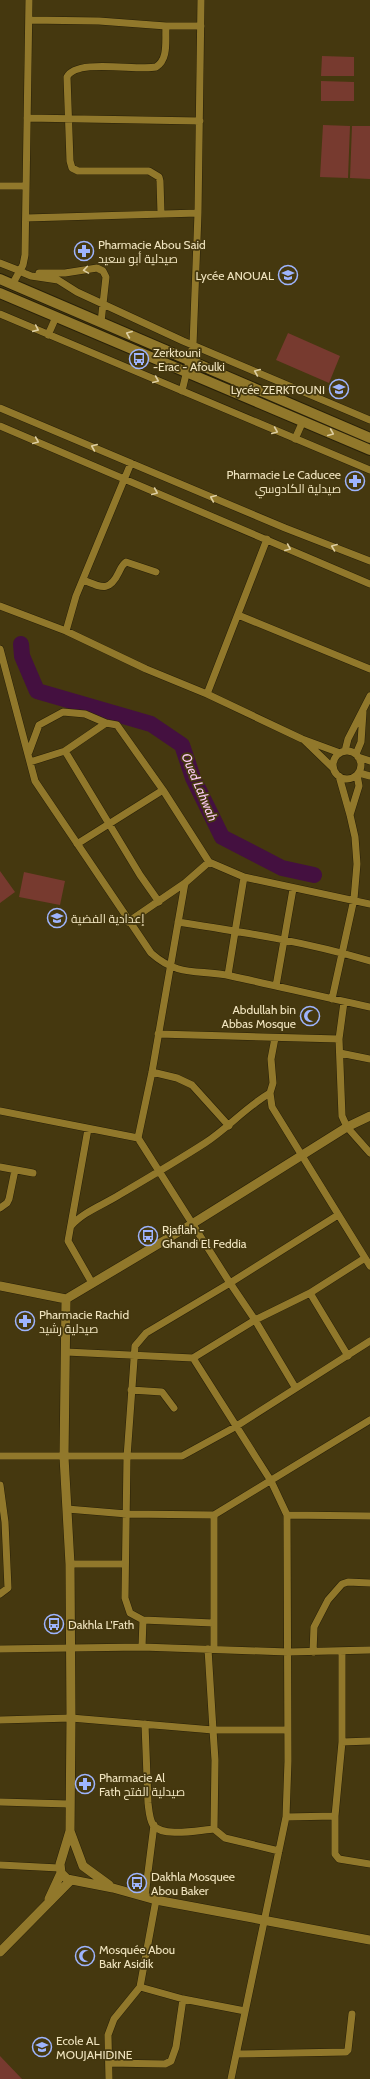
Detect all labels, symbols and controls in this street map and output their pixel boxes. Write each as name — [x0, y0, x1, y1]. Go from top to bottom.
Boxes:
place label: Pharmacie Abou Said صيدلية أبو سعيد — [98, 237, 206, 266]
pharmacy icon: Pharmacie Abou Said صيدلية أبو سعيد — [73, 240, 95, 262]
school or university icon: Lycée ANOUAL — [277, 264, 299, 286]
one-way arrow — [83, 265, 89, 274]
place label: Lycée ANOUAL — [196, 268, 274, 283]
one-way arrow — [32, 325, 39, 333]
one-way arrow — [126, 331, 133, 339]
place label: Zerktouni -Erac - Afoulki — [153, 345, 225, 374]
bus stop icon: Zerktouni -Erac - Afoulki — [128, 348, 150, 370]
one-way arrow — [253, 369, 261, 377]
one-way arrow — [151, 375, 159, 383]
school or university icon: Lycée ZERKTOUNI — [328, 378, 350, 400]
place label: Lycée ZERKTOUNI — [231, 382, 325, 397]
one-way arrow — [272, 426, 279, 434]
one-way arrow — [326, 428, 334, 436]
one-way arrow — [31, 436, 39, 444]
one-way arrow — [90, 444, 98, 452]
place label: Pharmacie Le Caducee صيدلية الكادوسي — [227, 467, 341, 499]
pharmacy icon: Pharmacie Le Caducee صيدلية الكادوسي — [344, 470, 366, 492]
one-way arrow — [152, 488, 159, 496]
one-way arrow — [210, 495, 218, 503]
one-way arrow — [284, 544, 291, 552]
one-way arrow — [330, 544, 337, 552]
water label: Oued Lahwah — [178, 750, 222, 824]
school or university icon: إعدادية الفضية — [46, 907, 68, 929]
place label: إعدادية الفضية — [71, 911, 145, 926]
place label: Abdullah bin Abbas Mosque — [222, 1002, 296, 1031]
mosque icon: Abdullah bin Abbas Mosque — [299, 1005, 321, 1027]
place label: Rjaflah - Ghandi El Feddia — [162, 1222, 247, 1251]
bus stop icon: Rjaflah - Ghandi El Feddia — [137, 1225, 159, 1247]
place label: Pharmacie Rachid صيدلية رشيد — [39, 1307, 129, 1336]
pharmacy icon: Pharmacie Rachid صيدلية رشيد — [14, 1310, 36, 1332]
bus stop icon: Dakhla L'Fath — [43, 1613, 65, 1635]
place label: Dakhla L'Fath — [68, 1617, 134, 1632]
place label: Pharmacie Al Fath صيدلية الفتح — [99, 1770, 185, 1800]
pharmacy icon: Pharmacie Al Fath صيدلية الفتح — [74, 1773, 96, 1795]
place label: Dakhla Mosquee Abou Baker — [151, 1869, 235, 1898]
bus stop icon: Dakhla Mosquee Abou Baker — [126, 1872, 148, 1894]
place label: Mosquée Abou Bakr Asidik — [99, 1942, 175, 1971]
mosque icon: Mosquée Abou Bakr Asidik — [74, 1945, 96, 1967]
place label: Ecole AL MOUJAHIDINE — [56, 2033, 133, 2062]
school or university icon: Ecole AL MOUJAHIDINE — [31, 2036, 53, 2058]

